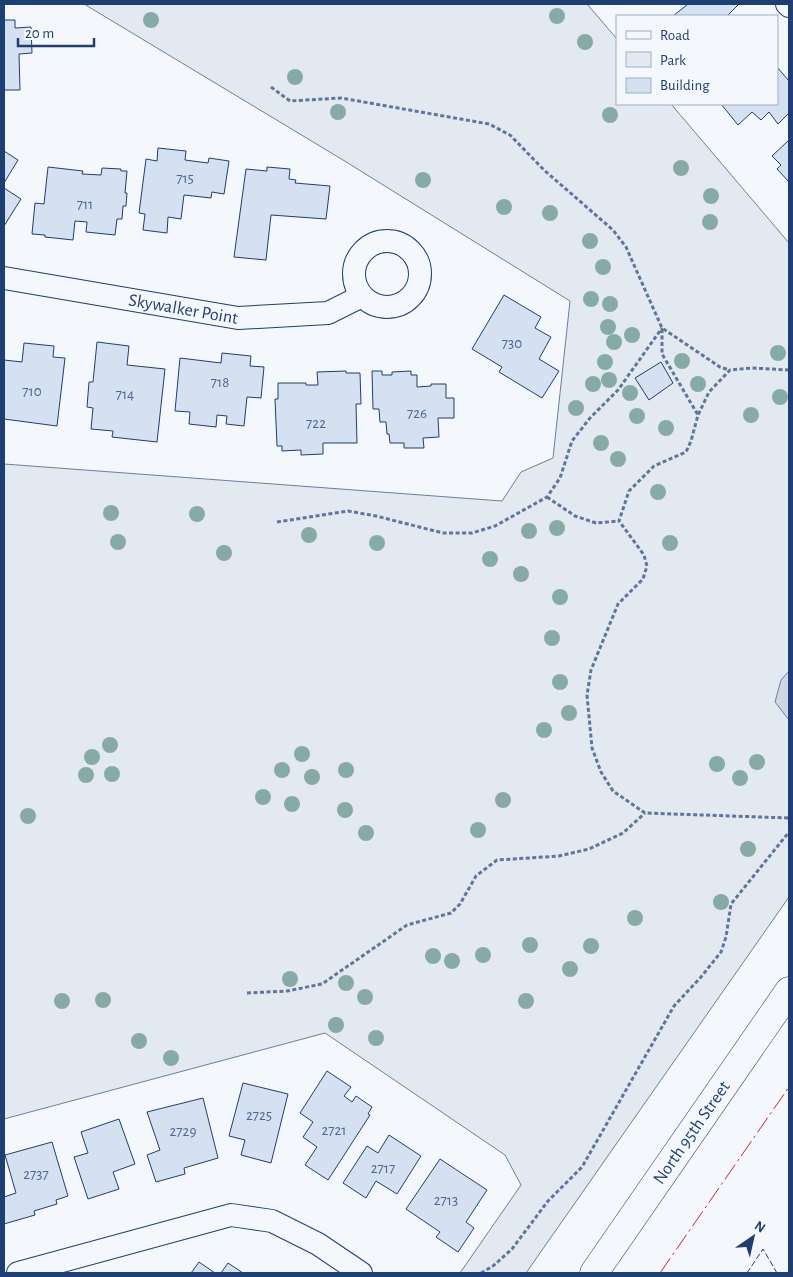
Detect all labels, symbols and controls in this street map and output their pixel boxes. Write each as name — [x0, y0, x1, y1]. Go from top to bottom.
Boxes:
scale bar — [18, 15, 94, 47]
legend — [616, 15, 778, 105]
text: 20 m — [25, 26, 54, 41]
text: Road — [660, 28, 690, 43]
text: Park — [660, 53, 686, 68]
text: Building — [660, 78, 710, 93]
house number: 715 — [176, 171, 194, 186]
house number: 711 — [77, 197, 93, 212]
street label: Skywalker Point — [127, 291, 240, 328]
house number: 730 — [502, 336, 522, 351]
house number: 718 — [211, 375, 229, 390]
house number: 710 — [22, 384, 42, 399]
house number: 714 — [116, 387, 134, 402]
house number: 726 — [407, 406, 427, 421]
house number: 722 — [306, 416, 326, 431]
street label: North 95th Street — [650, 1078, 734, 1188]
house number: 2725 — [246, 1108, 272, 1123]
house number: 2721 — [321, 1123, 347, 1138]
house number: 2729 — [170, 1124, 196, 1139]
house number: 2717 — [371, 1161, 395, 1176]
house number: 2737 — [23, 1167, 49, 1182]
house number: 2713 — [434, 1193, 458, 1208]
north arrow — [728, 1212, 778, 1262]
text: N — [752, 1219, 768, 1236]

